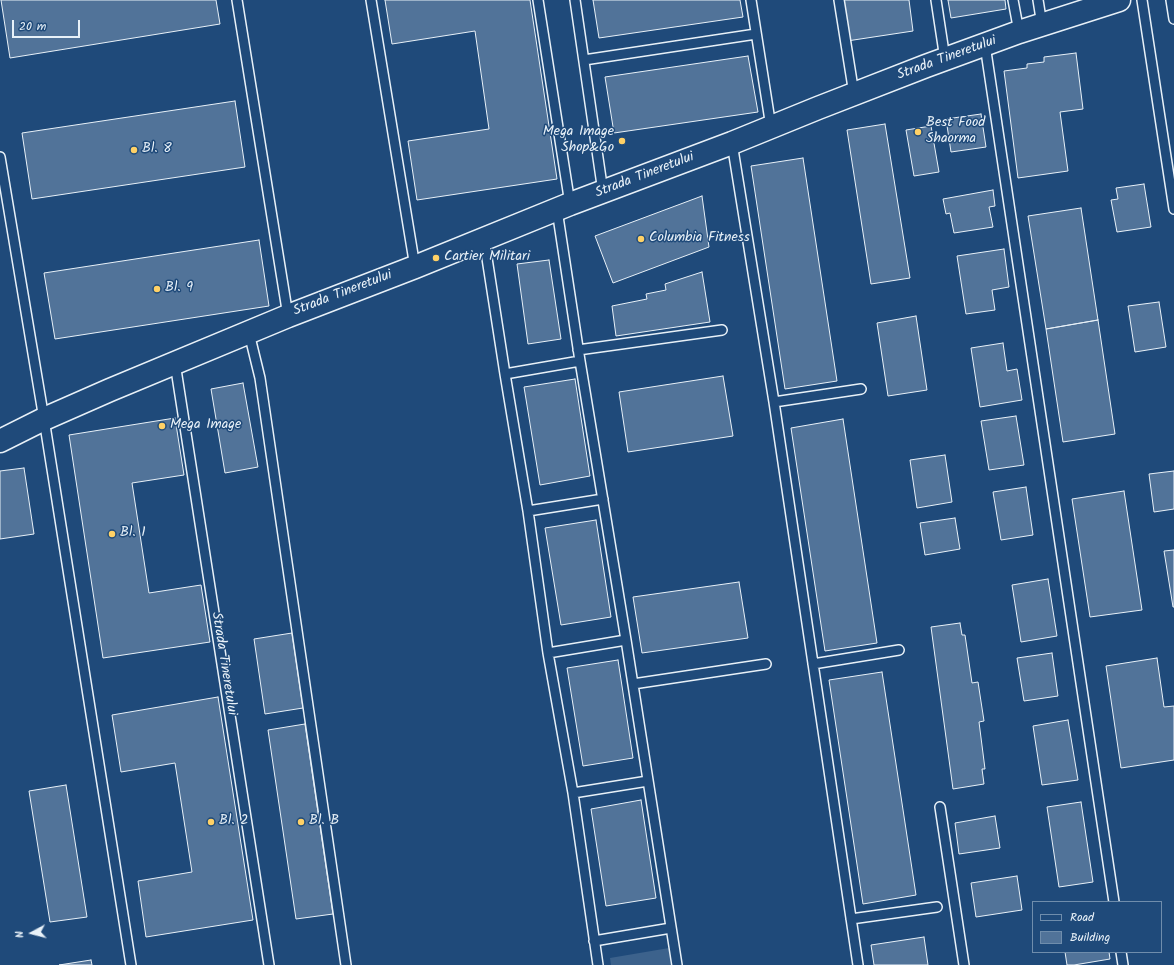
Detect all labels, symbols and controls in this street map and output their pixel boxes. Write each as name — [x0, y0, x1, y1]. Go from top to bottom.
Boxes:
scale bar — [14, 12, 82, 38]
text: 20 m — [19, 17, 46, 36]
street label: Strada Tineretului — [895, 33, 999, 85]
place label: Best Food Shaorma — [926, 116, 985, 148]
place label: Mega Image Shop&Go — [543, 125, 614, 158]
marker: Best Food Shaorma — [913, 127, 923, 137]
marker: Mega Image Shop&Go — [617, 136, 627, 146]
place label: Bl. 8 — [142, 142, 172, 158]
marker: Bl. 8 — [129, 145, 139, 155]
street label: Strada Tineretului — [593, 149, 697, 203]
place label: Columbia Fitness — [649, 231, 750, 247]
marker: Columbia Fitness — [636, 234, 646, 244]
place label: Cartier Militari — [444, 250, 530, 266]
marker: Cartier Militari — [431, 253, 441, 263]
street label: Strada Tineretului — [291, 267, 395, 321]
place label: Bl. 9 — [165, 281, 193, 297]
marker: Bl. 9 — [152, 284, 162, 294]
place label: Mega Image — [170, 418, 241, 434]
marker: Mega Image — [157, 421, 167, 431]
place label: Bl. 1 — [120, 526, 146, 542]
marker: Bl. 1 — [107, 529, 117, 539]
street label: Strada Tineretului — [207, 611, 239, 717]
place label: Bl. 2 — [219, 814, 248, 830]
place label: Bl. B — [309, 814, 339, 830]
marker: Bl. 2 — [206, 817, 216, 827]
marker: Bl. B — [296, 817, 306, 827]
legend — [1032, 901, 1162, 953]
text: Road — [1070, 908, 1094, 927]
north arrow — [12, 913, 52, 953]
text: Building — [1070, 928, 1110, 947]
text: N — [11, 930, 29, 939]

